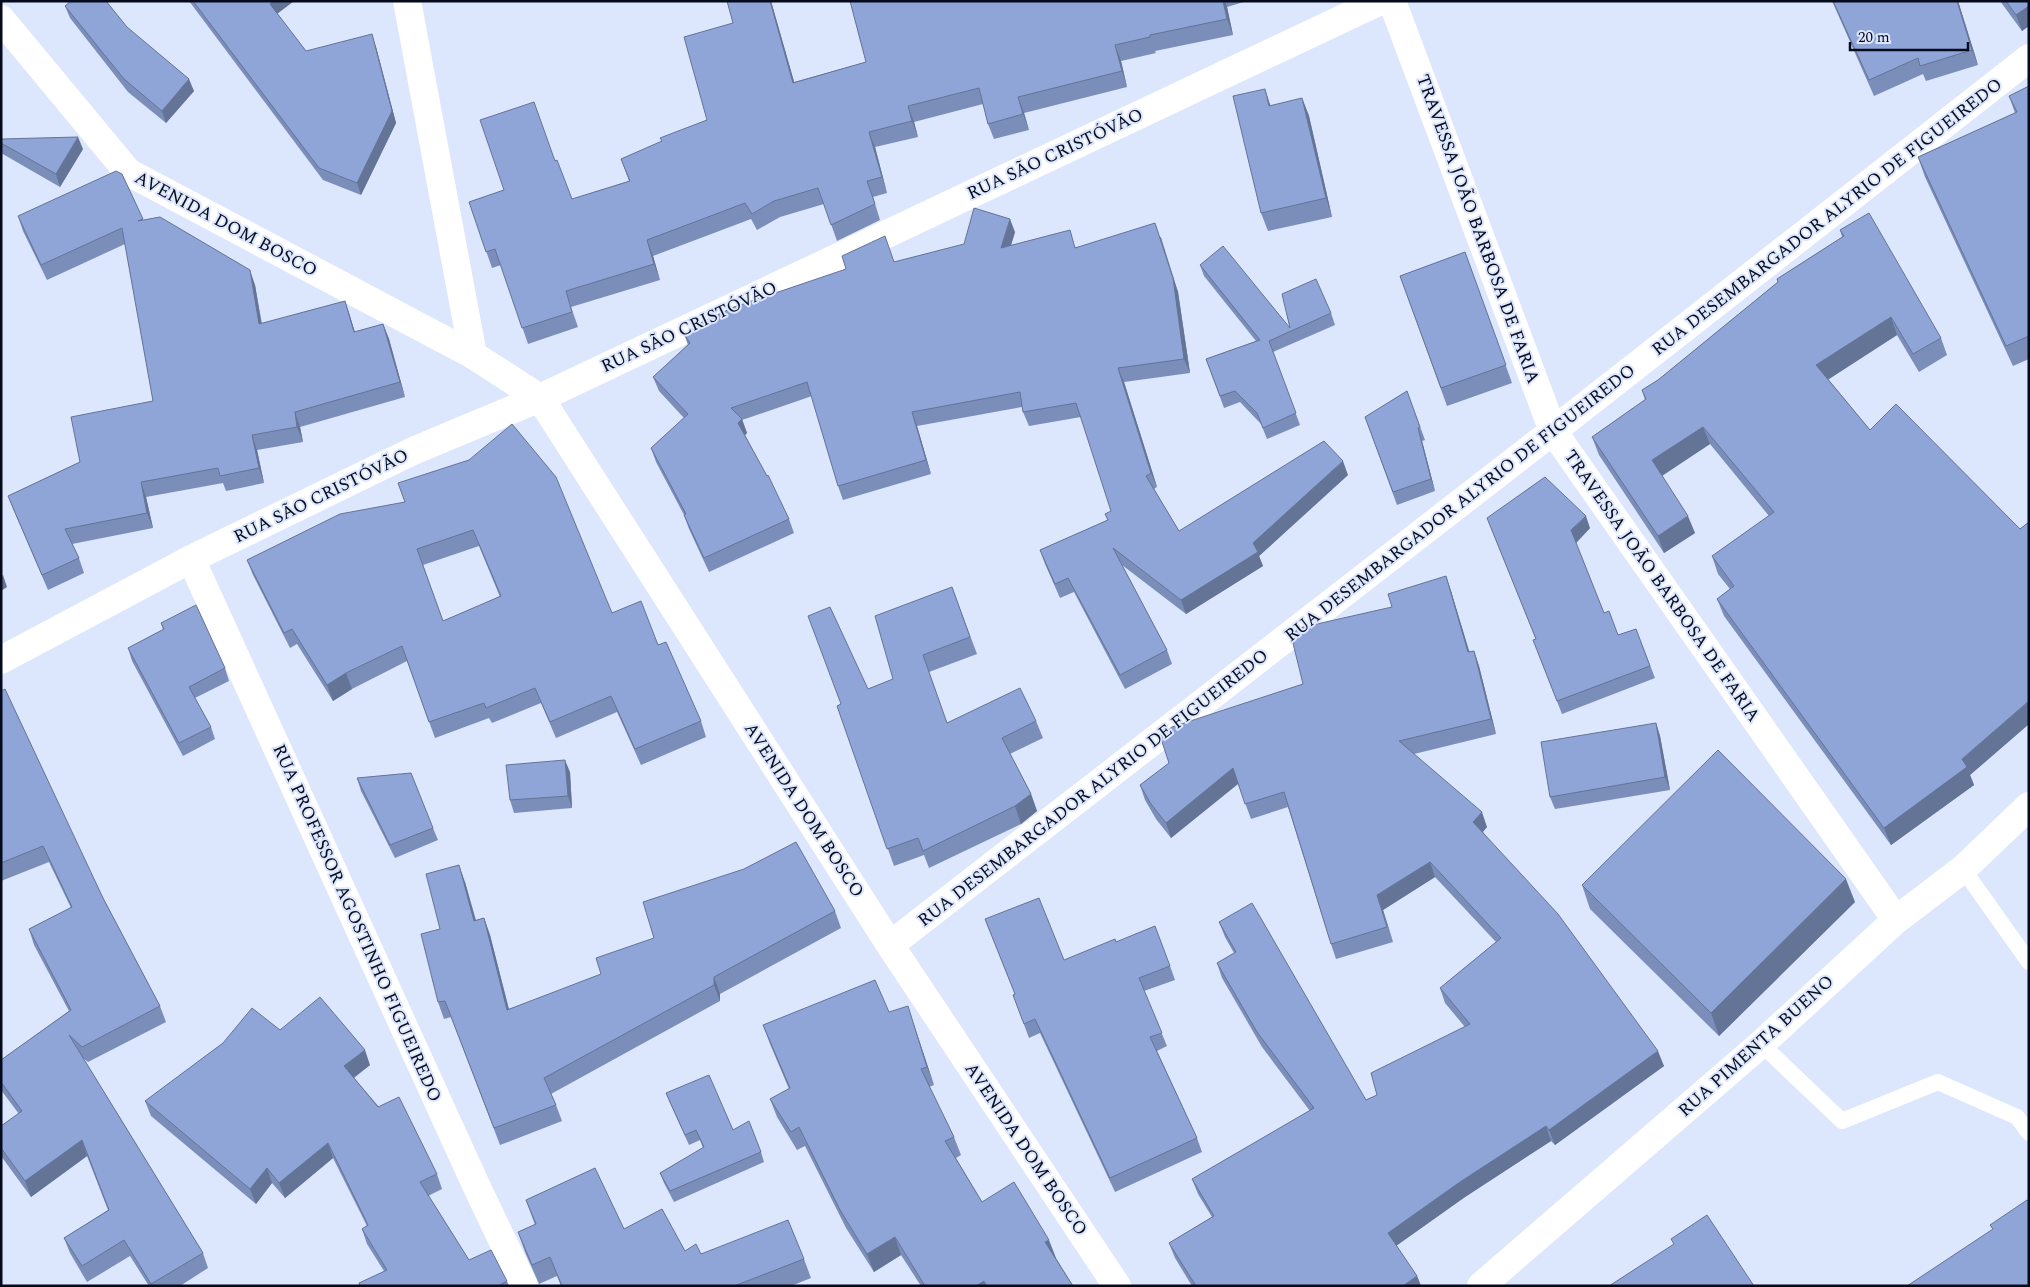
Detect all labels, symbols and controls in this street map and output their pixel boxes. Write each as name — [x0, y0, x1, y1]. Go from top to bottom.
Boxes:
scale bar — [1850, 20, 1968, 52]
text: 20 m — [1858, 26, 1890, 49]
street label: TRAVESSA JOÃO BARBOSA DE FARIA — [1409, 71, 1547, 387]
street label: RUA DESEMBARGADOR ALYRIO DE FIGUEIREDO — [1646, 71, 2008, 363]
street label: RUA SÃO CRISTÓVÃO — [962, 101, 1148, 207]
street label: AVENIDA DOM BOSCO — [130, 164, 322, 284]
street label: RUA SÃO CRISTÓVÃO — [596, 274, 782, 380]
street label: RUA DESEMBARGADOR ALYRIO DE FIGUEIREDO — [1279, 357, 1641, 649]
street label: RUA SÃO CRISTÓVÃO — [229, 442, 413, 550]
street label: TRAVESSA JOÃO BARBOSA DE FARIA — [1557, 444, 1767, 728]
street label: RUA DESEMBARGADOR ALYRIO DE FIGUEIREDO — [912, 642, 1274, 934]
street label: AVENIDA DOM BOSCO — [737, 717, 871, 903]
street label: RUA PROFESSOR AGOSTINHO FIGUEIREDO — [266, 740, 448, 1106]
street label: RUA PIMENTA BUENO — [1672, 969, 1840, 1123]
street label: AVENIDA DOM BOSCO — [958, 1057, 1094, 1241]

